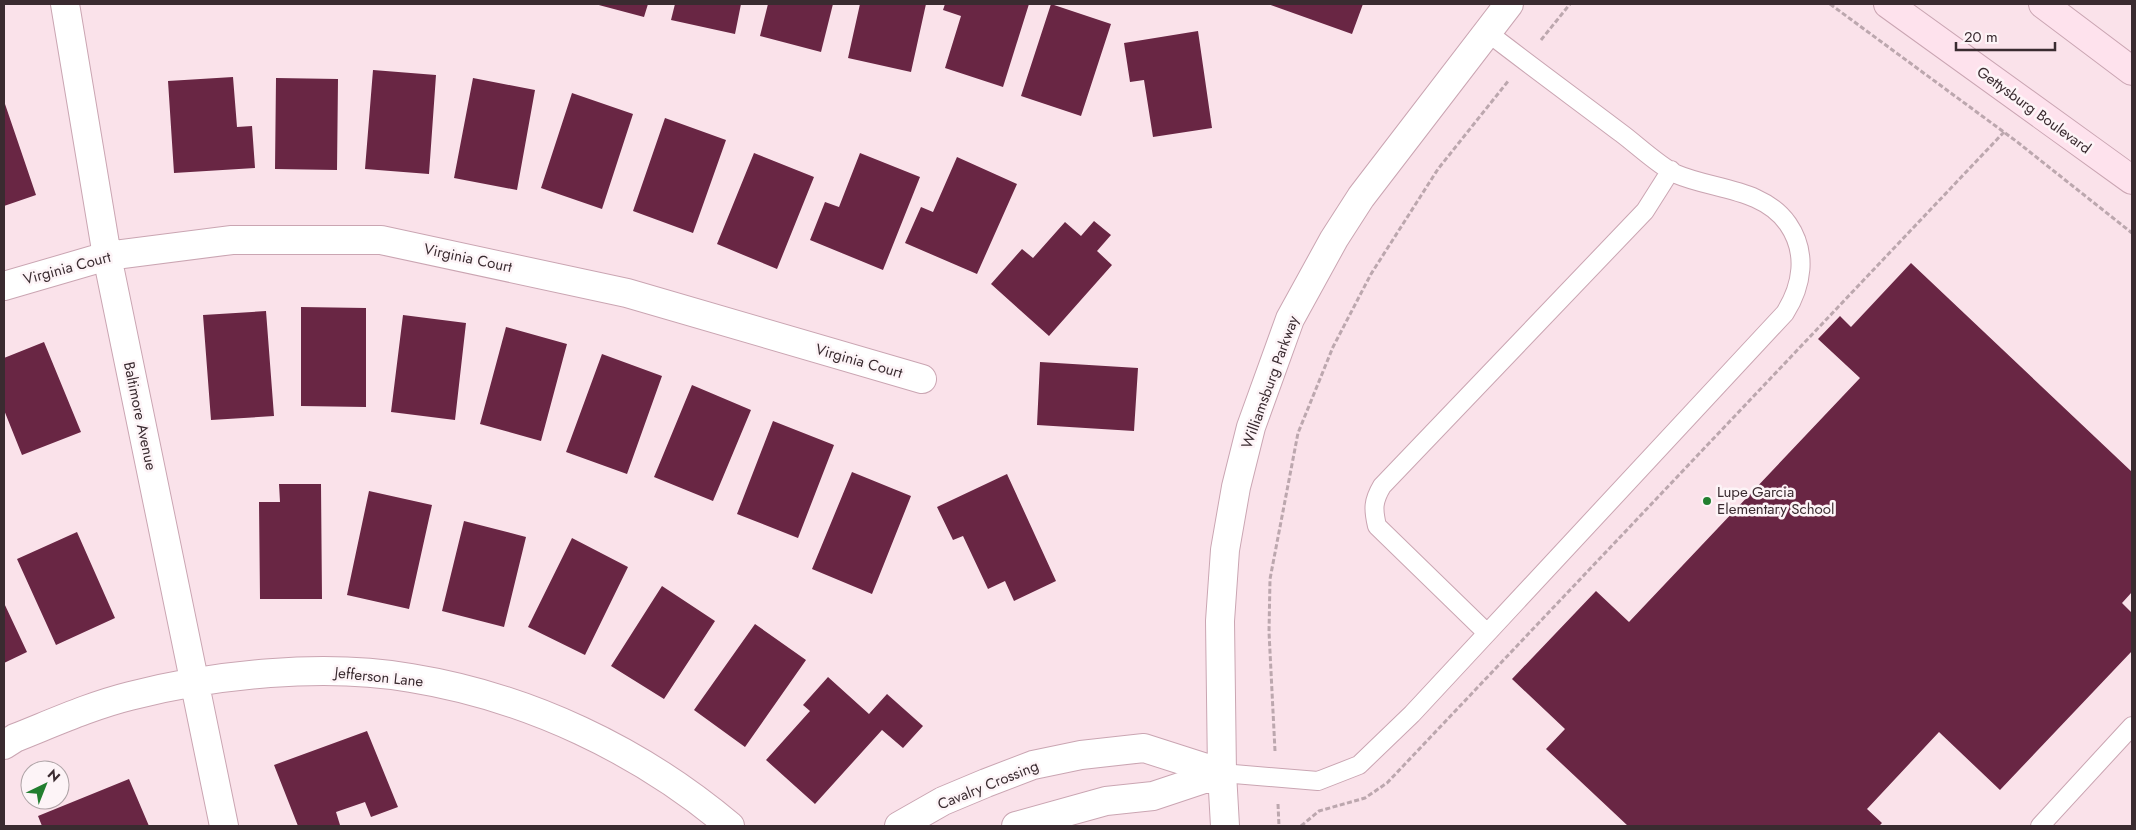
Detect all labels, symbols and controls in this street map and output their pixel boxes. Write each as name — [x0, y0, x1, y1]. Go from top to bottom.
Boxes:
scale bar — [1956, 20, 2055, 52]
text: 20 m — [1964, 26, 1998, 48]
street label: Gettysburg Boulevard — [1972, 61, 2096, 159]
street label: Virginia Court — [422, 238, 515, 278]
street label: Virginia Court — [21, 246, 114, 290]
street label: Williamsburg Parkway — [1236, 312, 1304, 451]
street label: Virginia Court — [813, 338, 906, 384]
street label: Baltimore Avenue — [118, 360, 162, 472]
place label: Lupe Garcia Elementary School — [1717, 481, 1834, 520]
marker: Lupe Garcia Elementary School — [1701, 495, 1713, 507]
street label: Jefferson Lane — [332, 661, 425, 693]
street label: Cavalry Crossing — [934, 755, 1042, 815]
north arrow — [20, 760, 70, 810]
text: N — [43, 764, 65, 787]

